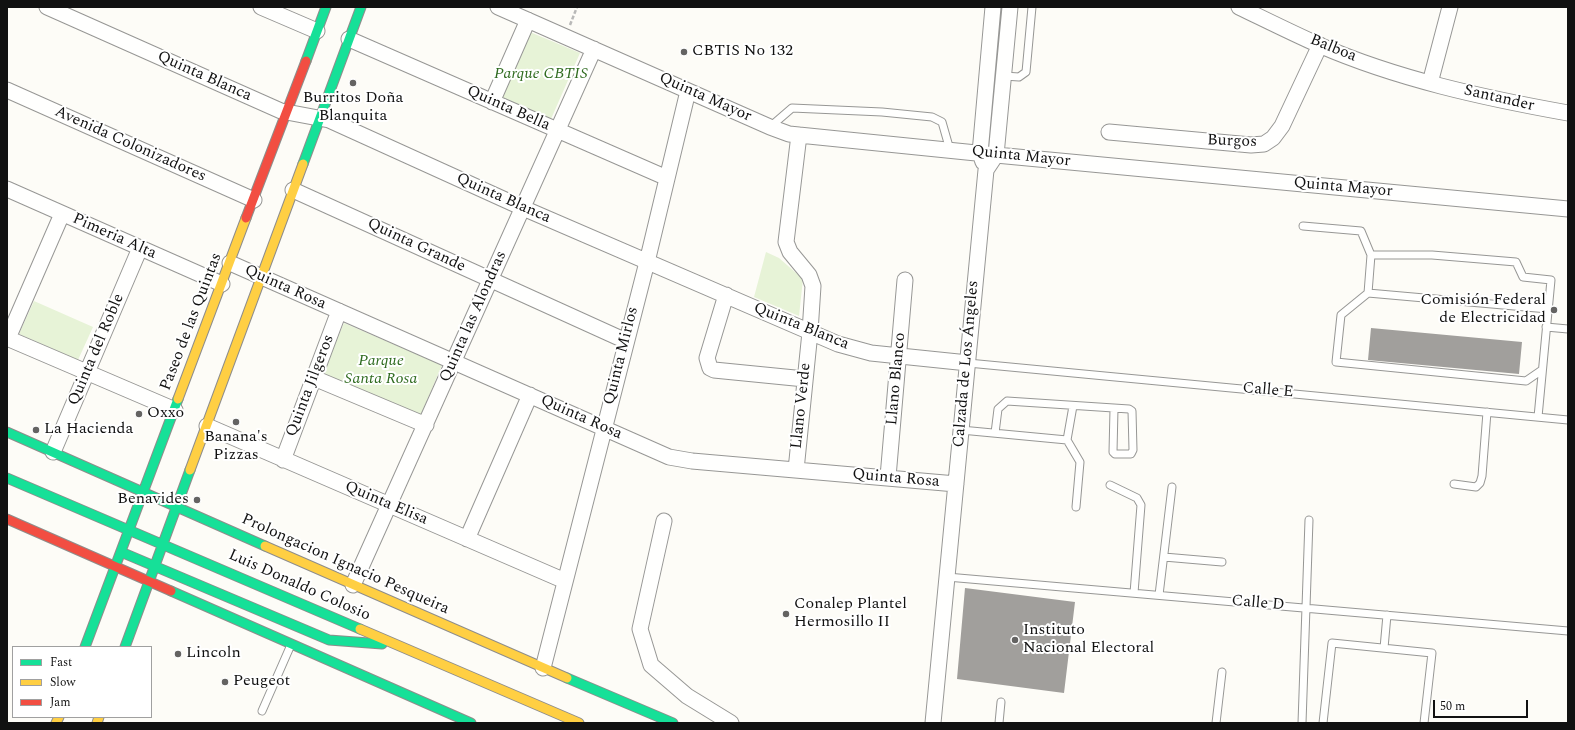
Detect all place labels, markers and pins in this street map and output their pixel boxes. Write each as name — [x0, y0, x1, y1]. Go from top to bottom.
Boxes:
place label: CBTIS No 132 — [692, 42, 793, 62]
marker: CBTIS No 132 — [679, 47, 689, 57]
marker: Burritos Doña Blanquita — [348, 78, 358, 88]
place label: Burritos Doña Blanquita — [303, 89, 403, 127]
place label: Comisión Federal de Electricidad — [1420, 291, 1546, 329]
marker: Comisión Federal de Electricidad — [1549, 305, 1559, 315]
place label: Oxxo — [147, 404, 184, 424]
marker: Oxxo — [134, 409, 144, 419]
marker: Banana's Pizzas — [231, 417, 241, 427]
place label: La Hacienda — [44, 420, 133, 440]
marker: La Hacienda — [31, 425, 41, 435]
place label: Banana's Pizzas — [204, 428, 268, 466]
place label: Benavides — [117, 490, 189, 510]
marker: Benavides — [192, 495, 202, 505]
place label: Conalep Plantel Hermosillo II — [794, 595, 907, 633]
marker: Conalep Plantel Hermosillo II — [781, 609, 791, 619]
place label: Instituto Nacional Electoral — [1023, 621, 1154, 659]
marker: Instituto Nacional Electoral — [1010, 635, 1020, 645]
place label: Lincoln — [186, 644, 241, 664]
marker: Lincoln — [173, 649, 183, 659]
place label: Peugeot — [233, 672, 290, 692]
marker: Peugeot — [220, 677, 230, 687]

